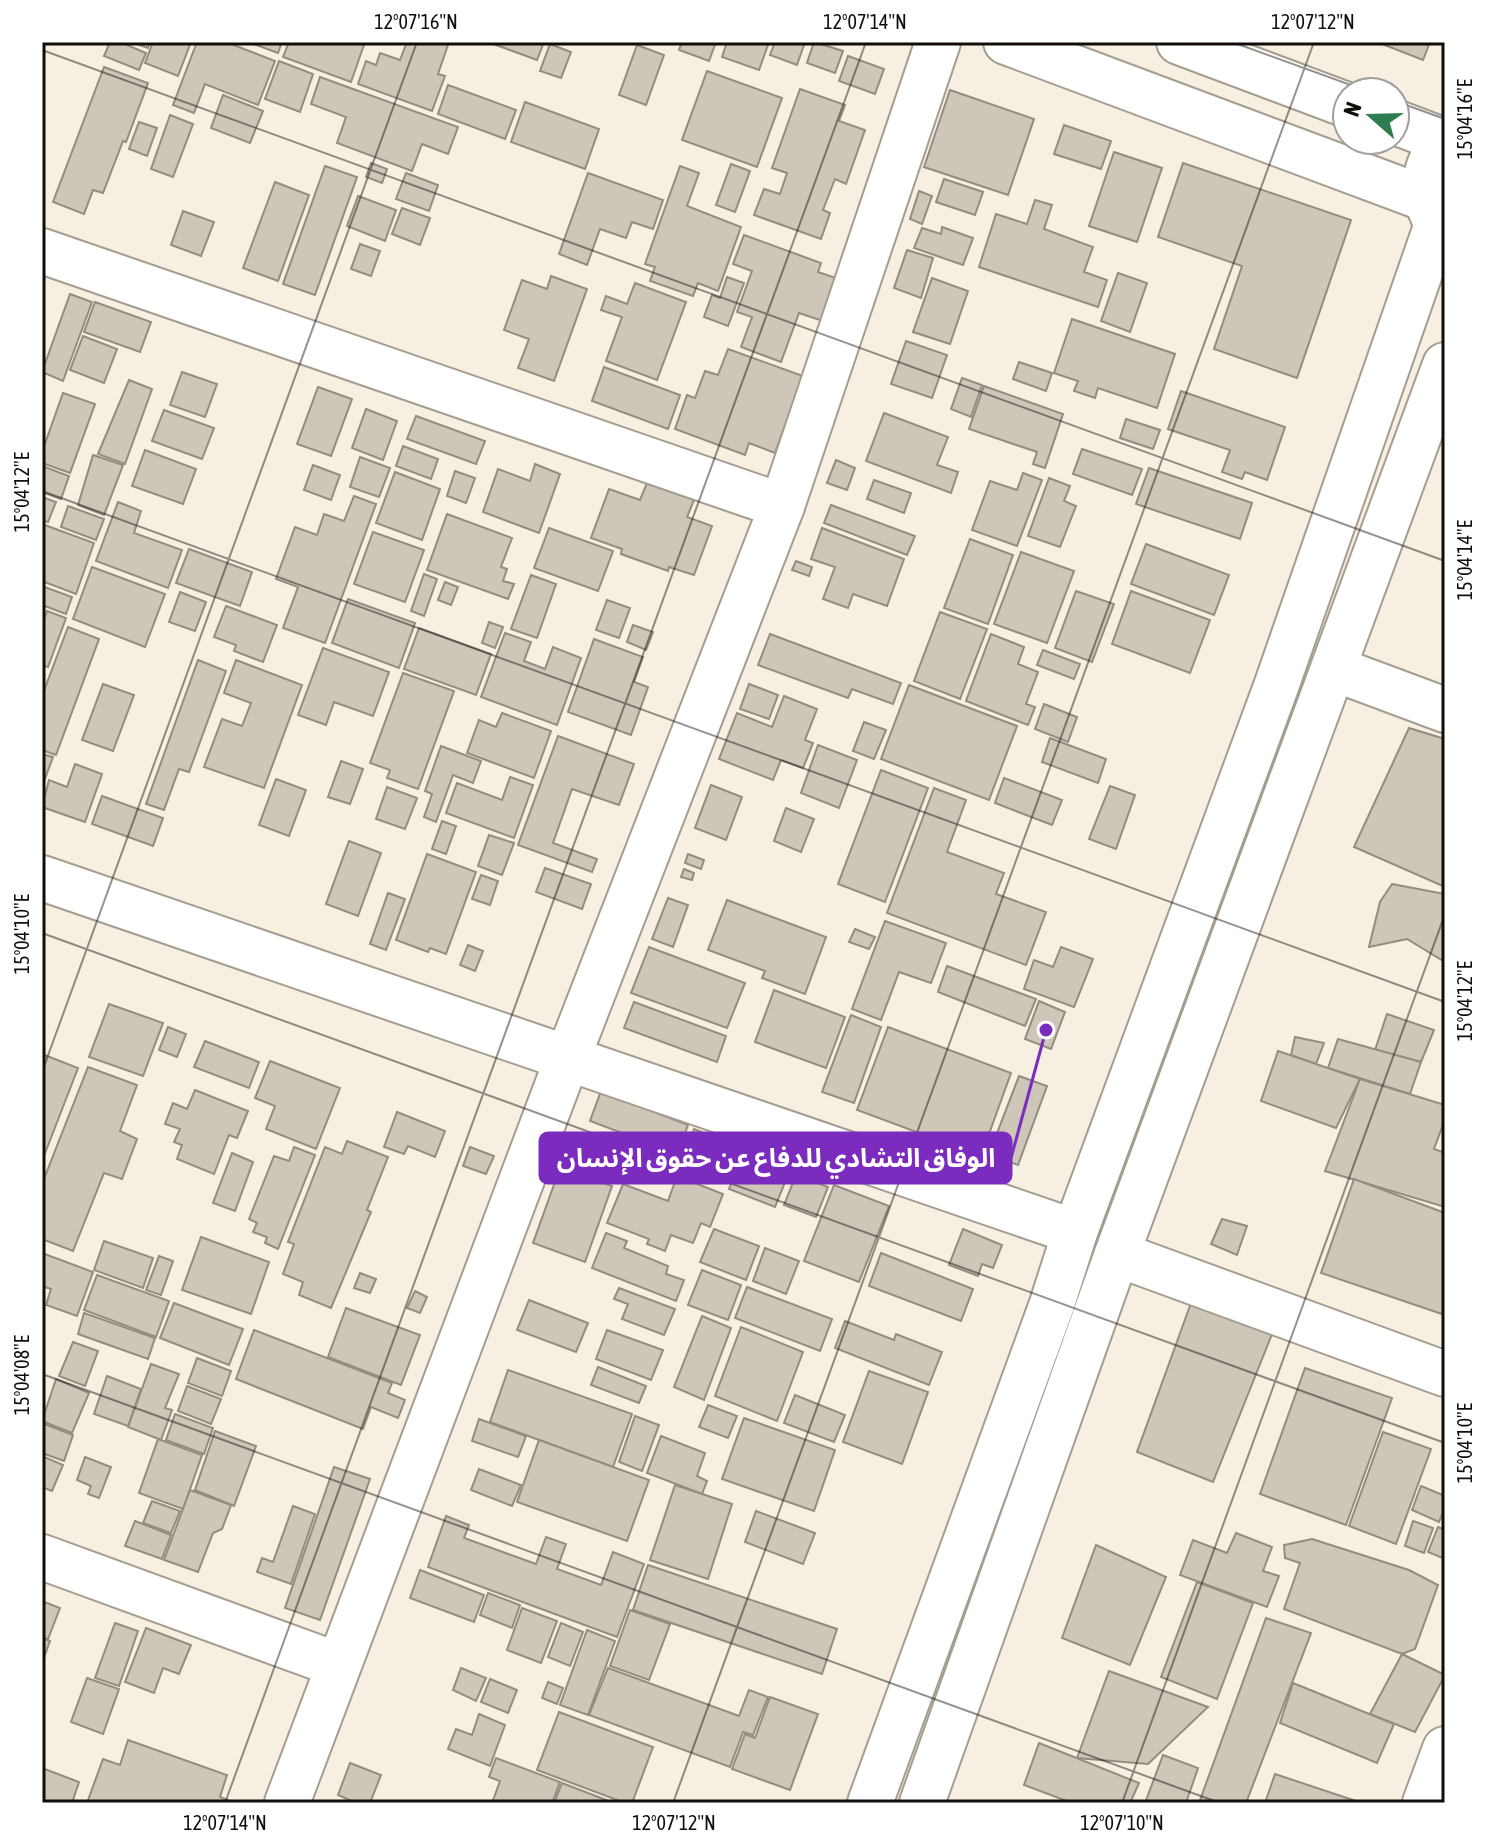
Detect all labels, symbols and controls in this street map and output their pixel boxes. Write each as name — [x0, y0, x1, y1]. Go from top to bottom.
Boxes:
text: 12°07'16"N — [374, 10, 458, 33]
text: 12°07'14"N — [823, 10, 907, 33]
text: 12°07'12"N — [1271, 10, 1355, 33]
north arrow — [1331, 76, 1411, 156]
text: 15°04'16"E — [1453, 78, 1476, 159]
text: N — [1338, 99, 1367, 120]
text: 15°04'12"E — [10, 451, 33, 532]
text: 15°04'14"E — [1453, 519, 1476, 600]
text: 15°04'10"E — [10, 893, 33, 974]
text: 15°04'12"E — [1453, 960, 1476, 1041]
callout: الوفاق التشادي للدفاع عن حقوق الإنسان — [540, 1133, 1011, 1183]
text: الوفاق التشادي للدفاع عن حقوق الإنسان — [557, 1143, 995, 1179]
text: 15°04'08"E — [10, 1334, 33, 1415]
text: 15°04'10"E — [1453, 1402, 1476, 1483]
text: 12°07'14"N — [183, 1811, 267, 1834]
text: 12°07'12"N — [632, 1811, 716, 1834]
text: 12°07'10"N — [1080, 1811, 1164, 1834]

